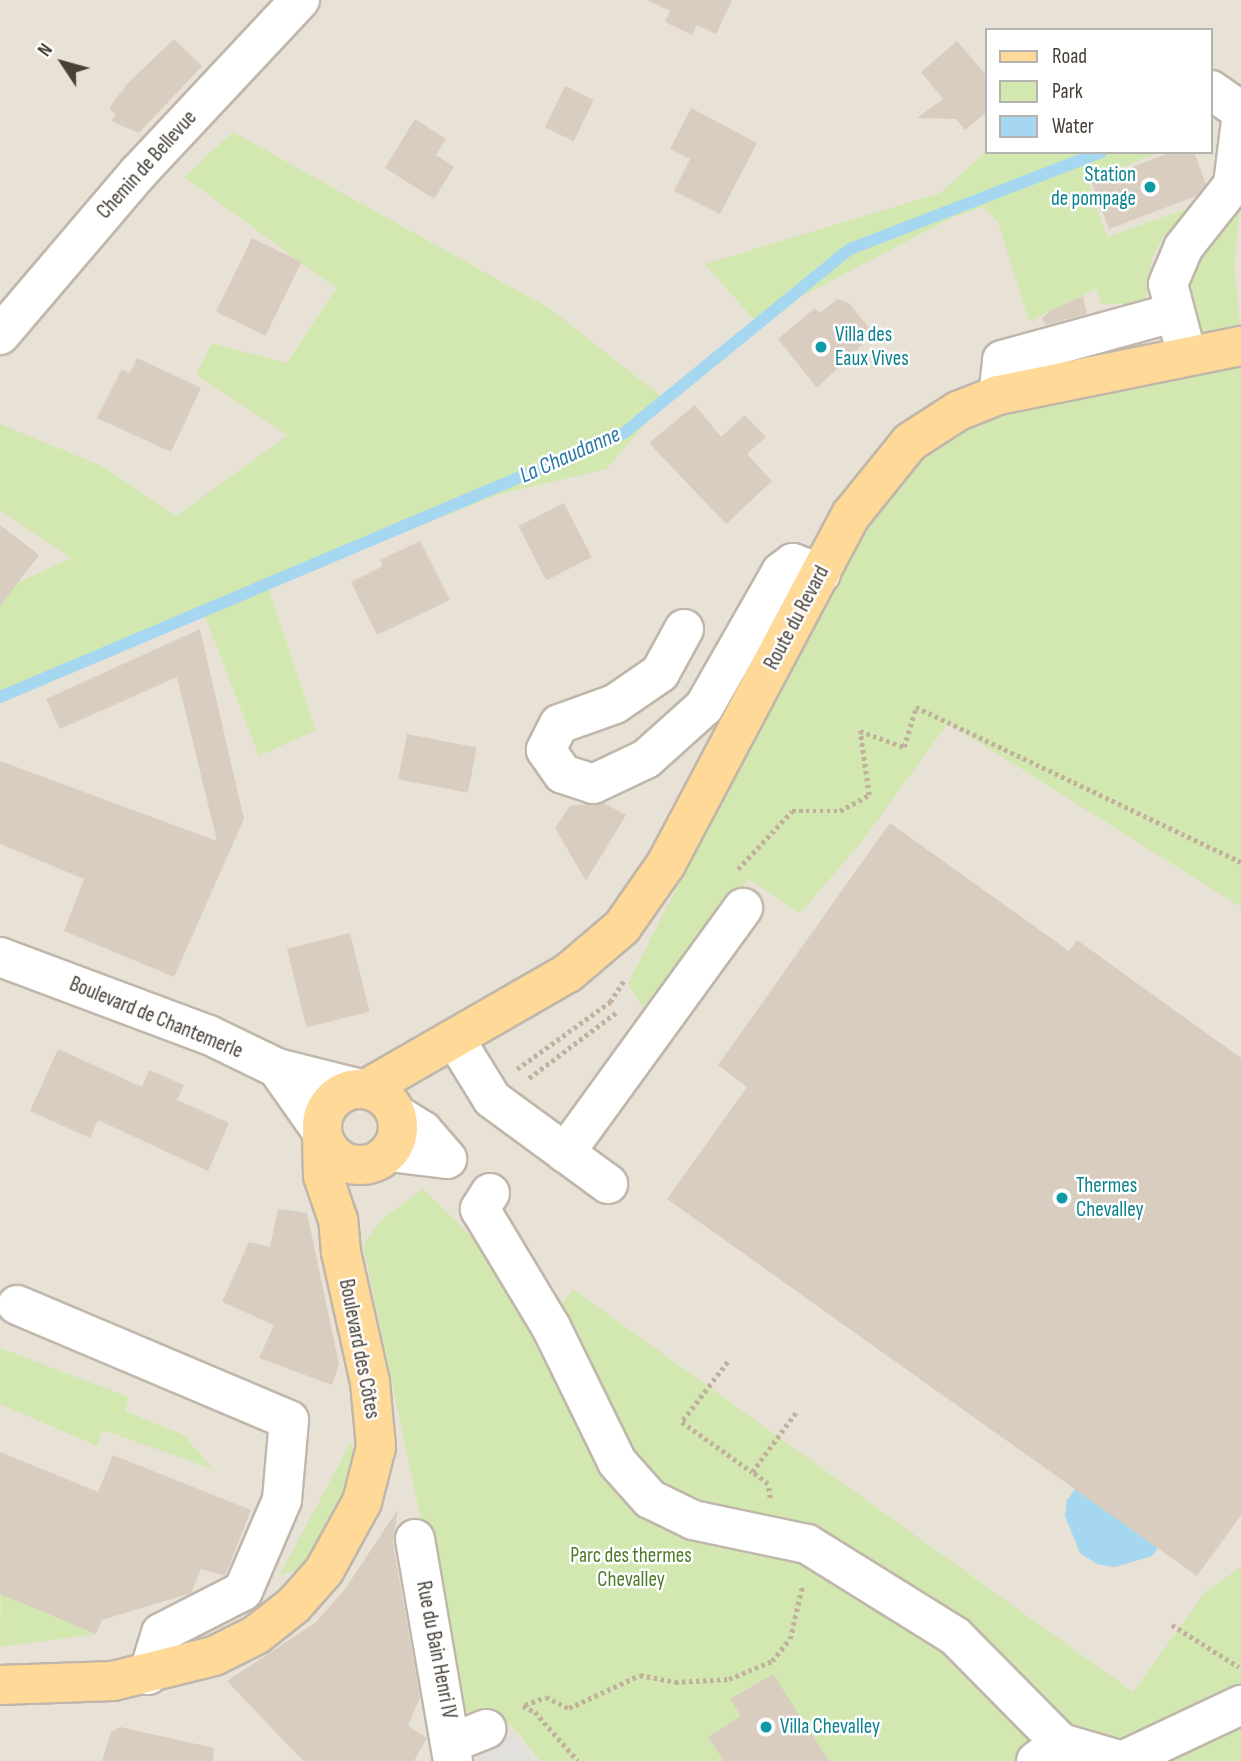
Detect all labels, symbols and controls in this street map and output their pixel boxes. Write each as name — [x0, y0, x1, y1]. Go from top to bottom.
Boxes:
north arrow — [28, 28, 98, 98]
legend — [986, 28, 1213, 154]
text: N — [33, 39, 58, 61]
text: Road — [1052, 44, 1087, 69]
text: Park — [1052, 79, 1083, 104]
street label: Chemin de Bellevue — [92, 106, 202, 224]
text: Water — [1052, 114, 1094, 139]
place label: Station de pompage — [1051, 162, 1136, 212]
marker: Station de pompage — [1142, 179, 1158, 195]
place label: Villa des Eaux Vives — [835, 322, 909, 372]
marker: Villa des Eaux Vives — [813, 339, 829, 355]
water label: La Chaudanne — [515, 421, 625, 489]
street label: Route du Revard — [759, 562, 835, 674]
street label: Boulevard de Chantemerle — [66, 972, 246, 1064]
place label: Thermes Chevalley — [1076, 1173, 1144, 1223]
marker: Thermes Chevalley — [1054, 1190, 1070, 1206]
street label: Boulevard des Côtes — [333, 1277, 385, 1421]
park label: Parc des thermes Chevalley — [570, 1543, 692, 1593]
street label: Rue du Bain Henri IV — [410, 1579, 462, 1721]
place label: Villa Chevalley — [780, 1714, 880, 1740]
marker: Villa Chevalley — [758, 1719, 774, 1735]

